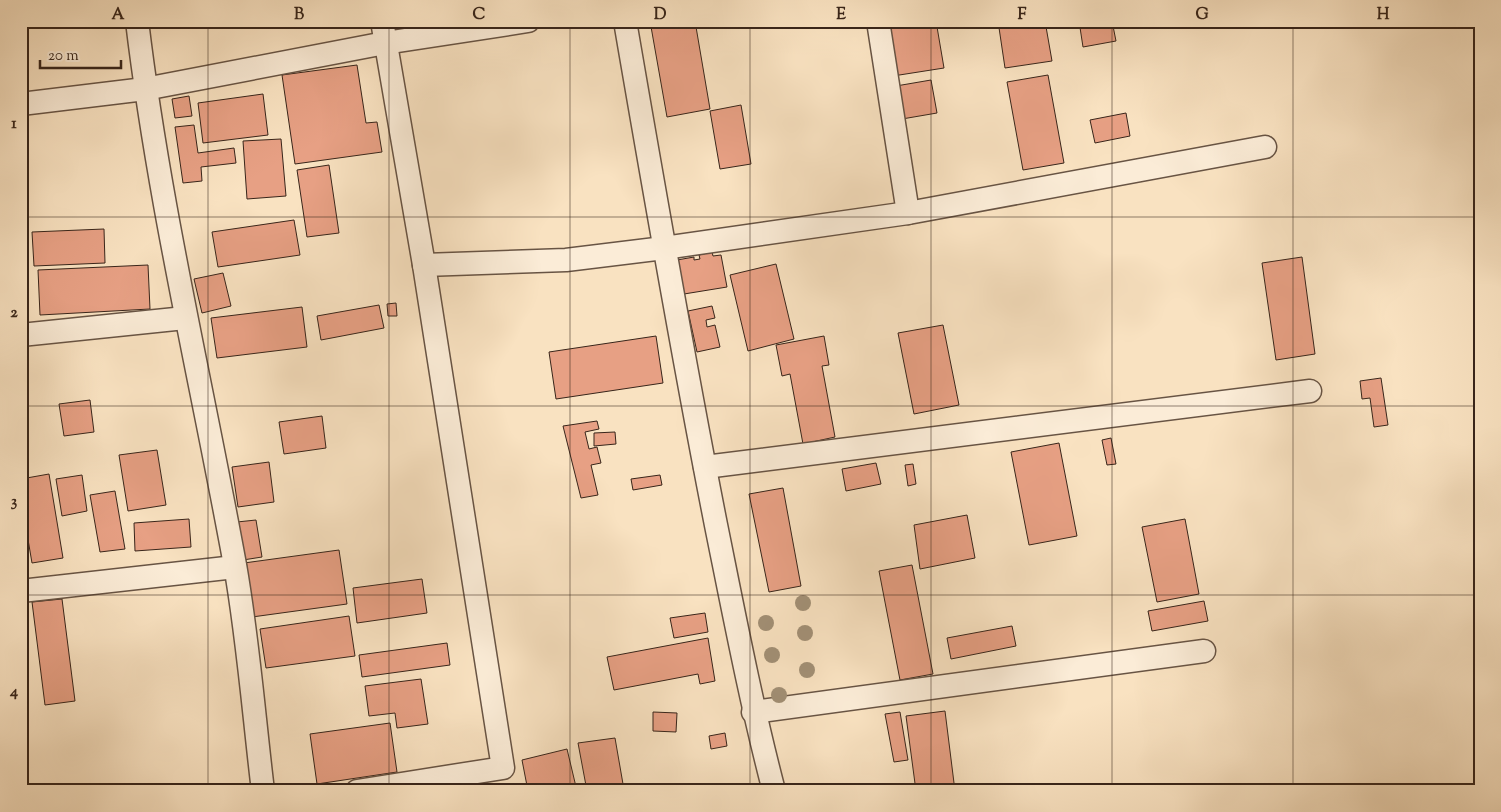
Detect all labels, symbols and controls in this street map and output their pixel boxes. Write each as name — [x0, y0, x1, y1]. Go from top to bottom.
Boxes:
text: A — [112, 4, 125, 27]
text: B — [294, 4, 304, 27]
text: C — [473, 4, 486, 27]
text: D — [654, 4, 667, 27]
text: E — [836, 4, 846, 27]
text: F — [1018, 4, 1027, 27]
text: G — [1195, 4, 1209, 27]
text: H — [1377, 4, 1390, 27]
scale bar — [40, 38, 121, 70]
text: 20 m — [48, 46, 79, 67]
text: 1 — [11, 113, 17, 136]
text: 2 — [10, 302, 18, 325]
text: 3 — [11, 491, 18, 514]
text: 4 — [9, 681, 18, 704]

